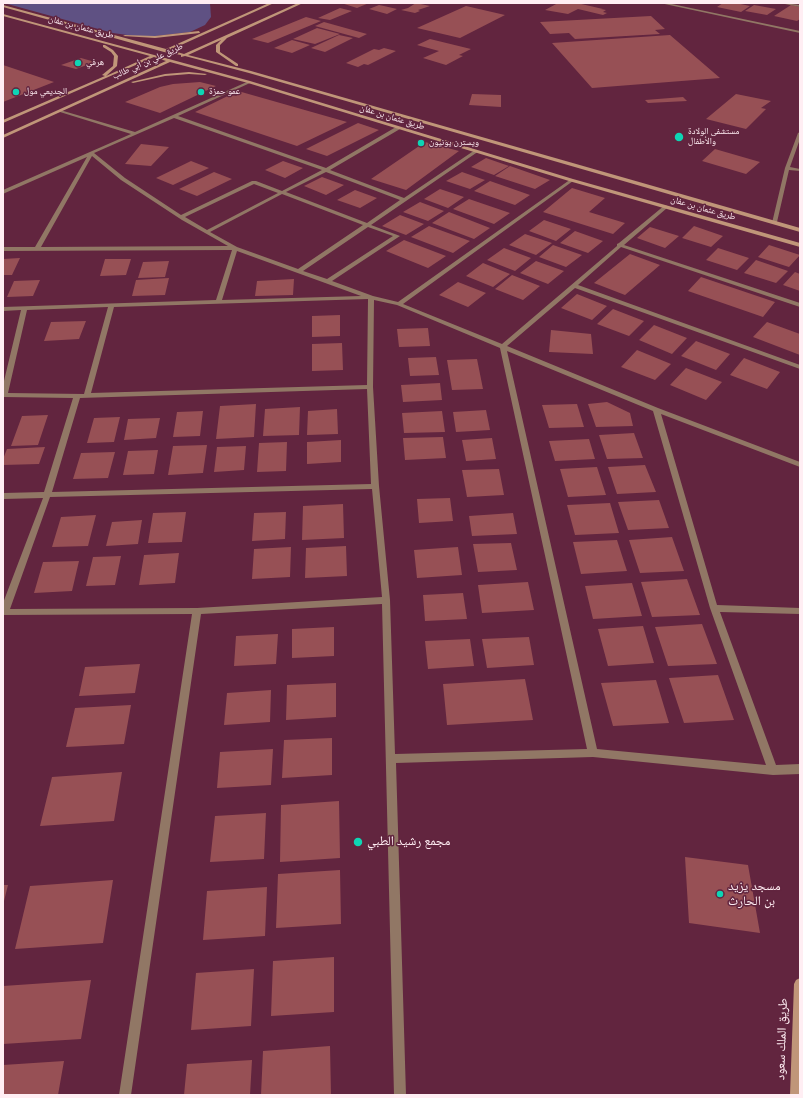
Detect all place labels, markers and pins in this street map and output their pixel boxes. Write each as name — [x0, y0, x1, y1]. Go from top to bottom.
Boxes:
marker: هرفي — [73, 58, 83, 68]
place label: هرفي — [86, 58, 104, 68]
marker: الجديعي مول — [11, 87, 21, 97]
place label: الجديعي مول — [24, 87, 67, 97]
marker: عمو حمزة — [196, 87, 206, 97]
place label: عمو حمزة — [209, 87, 240, 97]
place label: مستشفى الولادة والأطفال — [688, 127, 739, 148]
marker: مستشفى الولادة والأطفال — [673, 131, 685, 143]
marker: ويسترن يونيون — [416, 138, 426, 148]
place label: ويسترن يونيون — [429, 138, 479, 148]
place label: مجمع رشيد الطبي — [367, 834, 450, 850]
marker: مجمع رشيد الطبي — [352, 836, 364, 848]
place label: مسجد يزيد بن الحارث — [728, 879, 781, 910]
marker: مسجد يزيد بن الحارث — [715, 889, 725, 899]

